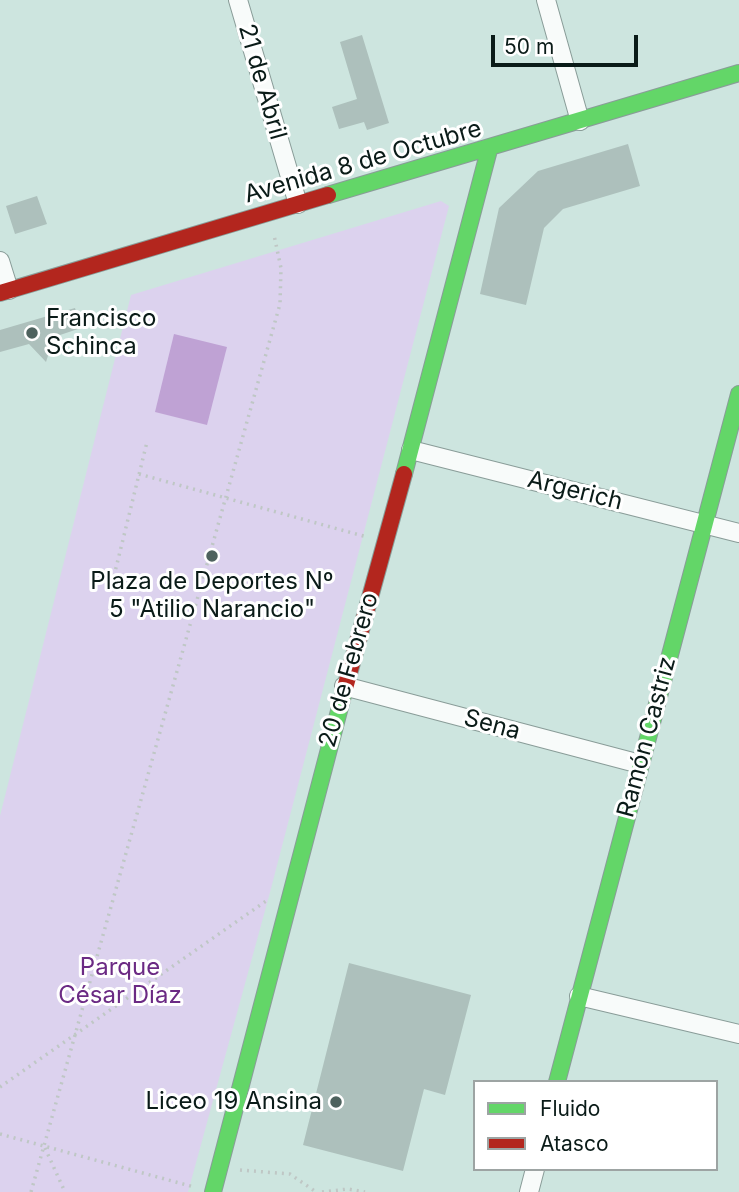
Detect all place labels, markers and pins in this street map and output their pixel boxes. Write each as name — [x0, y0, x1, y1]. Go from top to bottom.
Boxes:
place label: Francisco Schinca — [46, 305, 156, 361]
marker: Francisco Schinca — [24, 325, 40, 341]
marker: Plaza de Deportes Nº 5 "Atilio Narancio" — [204, 548, 220, 564]
place label: Plaza de Deportes Nº 5 "Atilio Narancio" — [90, 568, 334, 624]
place label: Liceo 19 Ansina — [146, 1088, 322, 1116]
marker: Liceo 19 Ansina — [328, 1094, 344, 1110]

